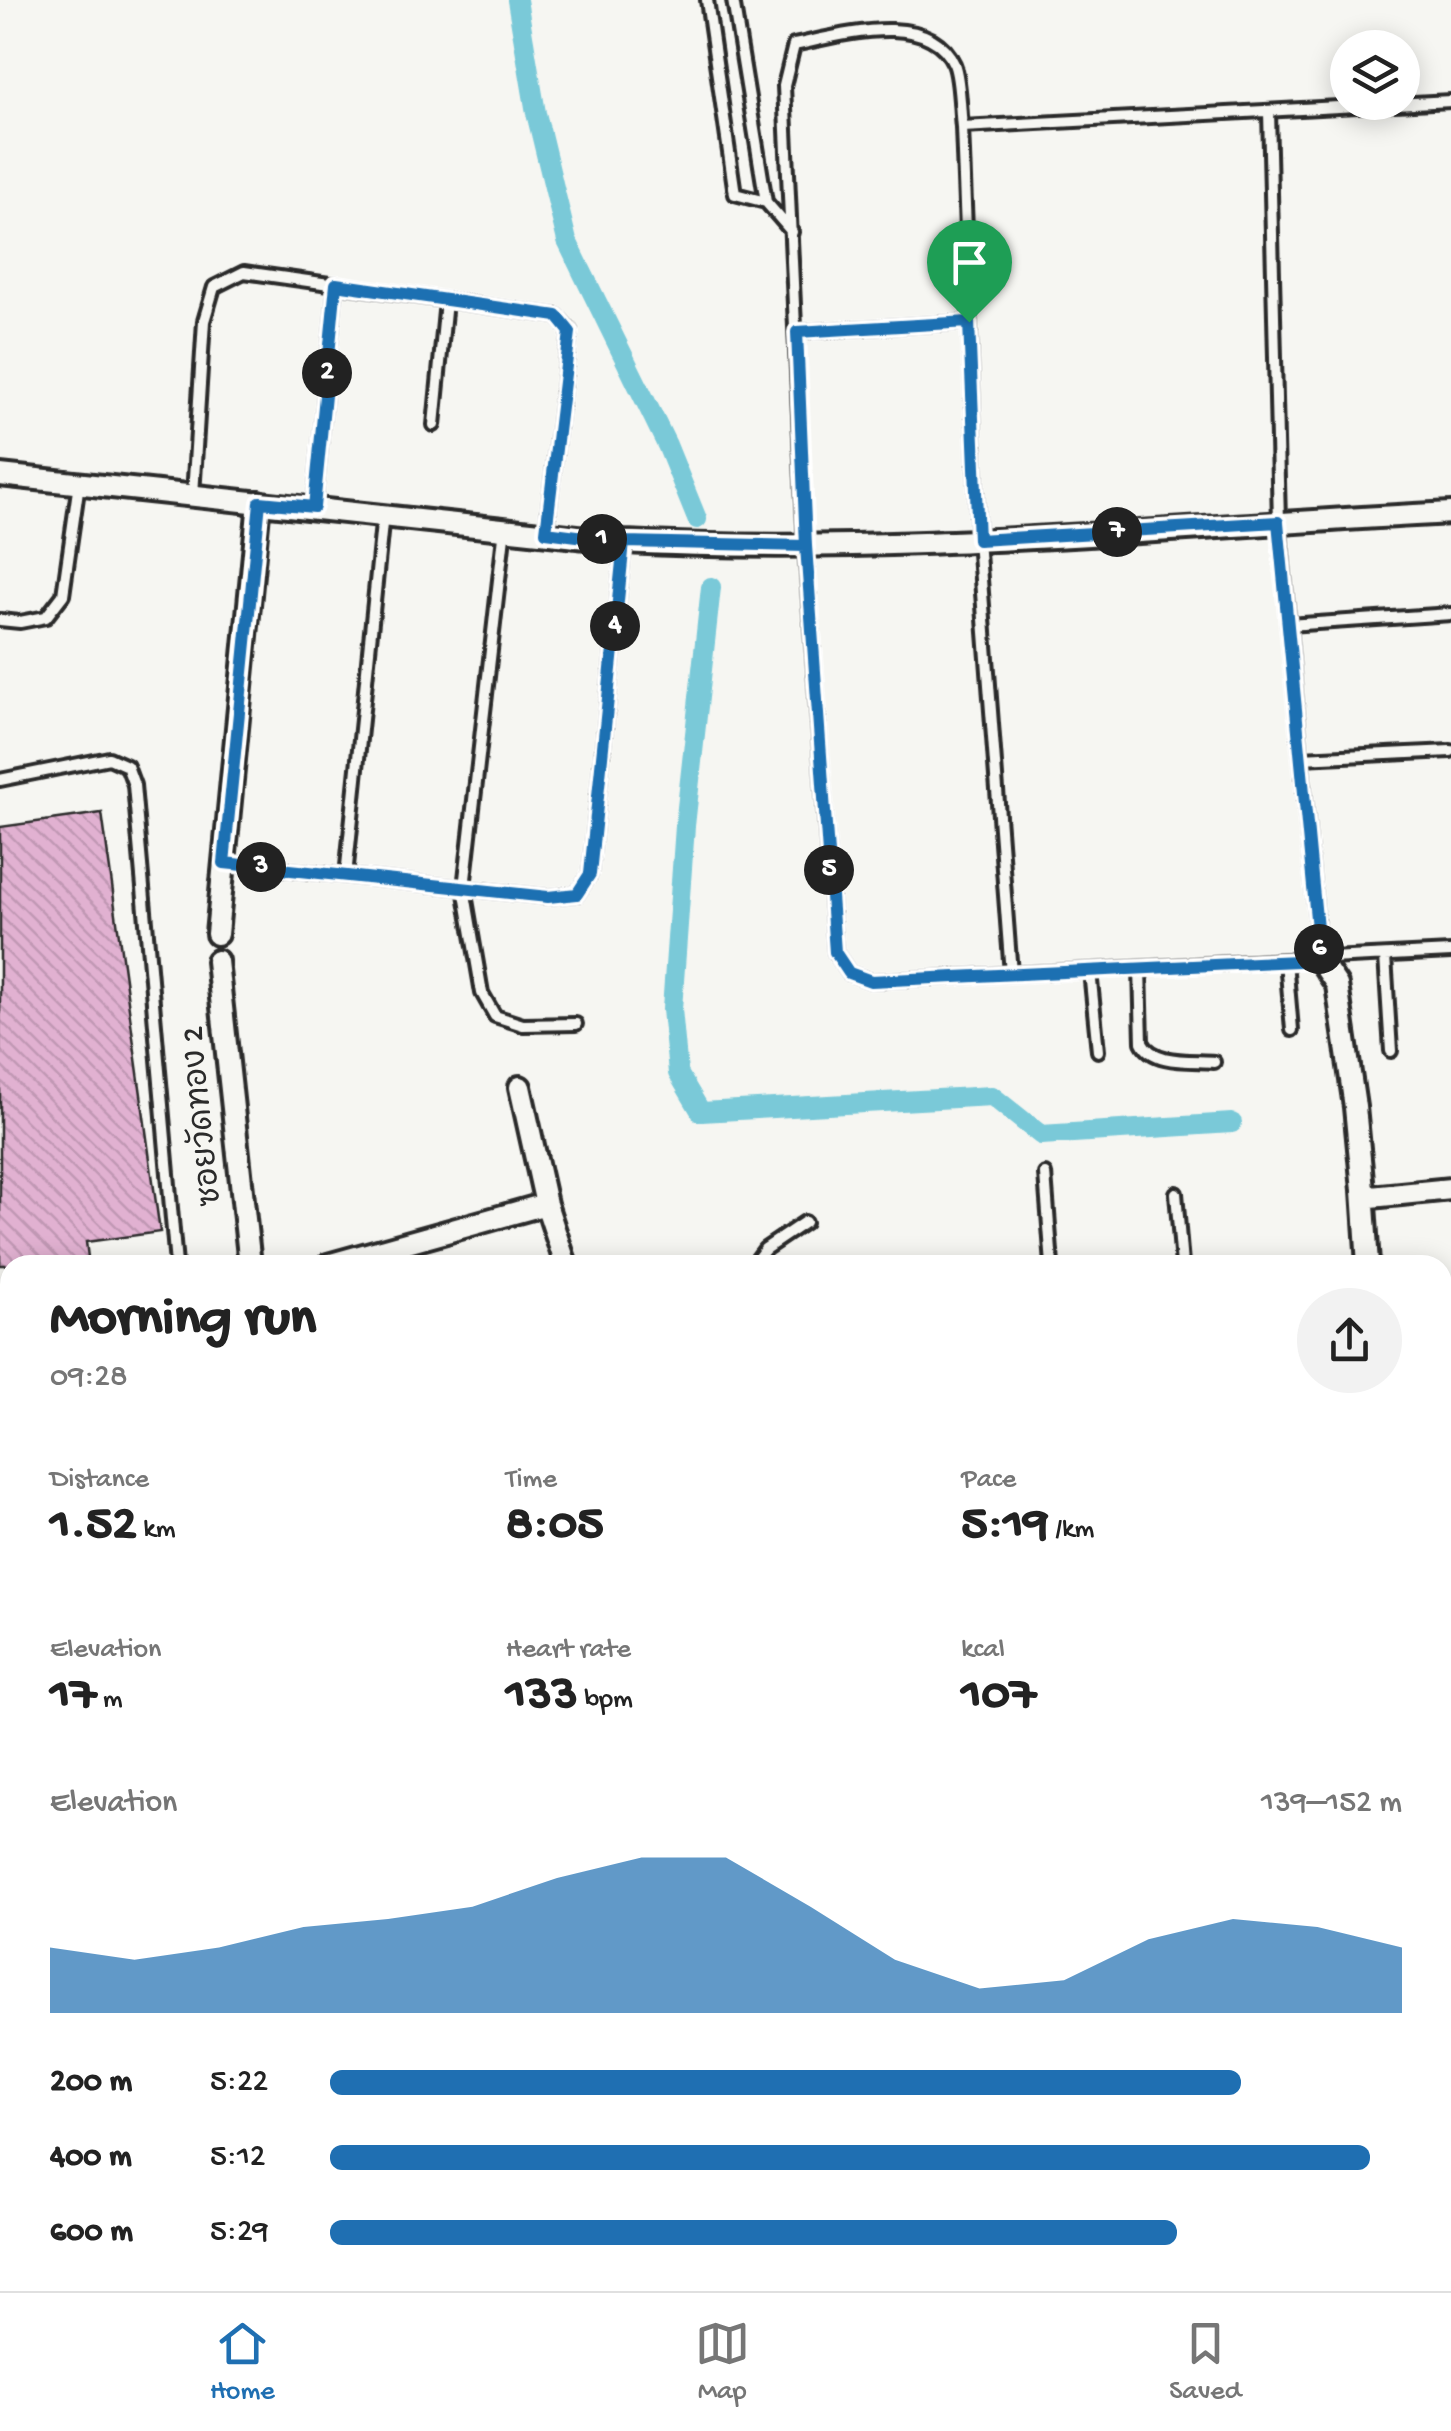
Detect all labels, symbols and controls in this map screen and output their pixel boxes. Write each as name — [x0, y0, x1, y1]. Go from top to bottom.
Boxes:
map controls — [1330, 30, 1420, 120]
button: layers — [1330, 30, 1420, 120]
pin — [927, 220, 1012, 323]
icon: arrive — [942, 235, 997, 290]
pin: 2 — [302, 348, 352, 398]
text: 2 — [320, 356, 334, 389]
pin: 7 — [1092, 507, 1142, 557]
pin: 1 — [577, 514, 627, 564]
text: 7 — [1110, 515, 1124, 548]
text: 1 — [596, 522, 608, 555]
pin: 4 — [590, 601, 640, 651]
text: 4 — [608, 609, 622, 642]
pin: 3 — [236, 842, 286, 892]
pin: 5 — [804, 845, 854, 895]
text: 3 — [254, 850, 268, 883]
text: 5 — [822, 853, 836, 886]
pin: 6 — [1294, 924, 1344, 974]
text: 6 — [1312, 932, 1326, 965]
street label: ซอยวัดทอง 2 — [172, 1024, 232, 1208]
button: share — [1297, 1288, 1402, 1393]
text: Morning run — [50, 1289, 316, 1353]
text: 09:28 — [50, 1359, 127, 1397]
text: Distance — [50, 1464, 149, 1497]
text: Time — [506, 1464, 557, 1497]
text: Pace — [961, 1464, 1016, 1497]
text: 1.52 — [50, 1497, 137, 1556]
text: 8:05 — [506, 1497, 603, 1556]
text: 5:19 — [961, 1497, 1049, 1556]
text: km — [137, 1514, 176, 1547]
text: /km — [1049, 1514, 1094, 1547]
text: Elevation — [50, 1634, 161, 1667]
text: Heart rate — [506, 1634, 631, 1667]
text: kcal — [961, 1634, 1005, 1667]
text: 17 — [50, 1667, 96, 1726]
text: 133 — [506, 1667, 578, 1726]
text: 107 — [961, 1667, 1036, 1726]
text: m — [96, 1684, 123, 1717]
text: bpm — [578, 1684, 633, 1717]
text: Elevation — [50, 1785, 177, 1823]
text: 139–152 m — [1261, 1785, 1402, 1823]
text: 200 m — [50, 2064, 132, 2102]
text: 5:22 — [210, 2064, 268, 2102]
text: 400 m — [50, 2139, 132, 2177]
text: 5:12 — [210, 2139, 265, 2177]
text: 600 m — [50, 2214, 133, 2252]
text: 5:29 — [210, 2214, 269, 2252]
tab: Home — [210, 2316, 275, 2409]
tab: Map — [695, 2316, 750, 2409]
tab: Saved — [1169, 2316, 1241, 2409]

